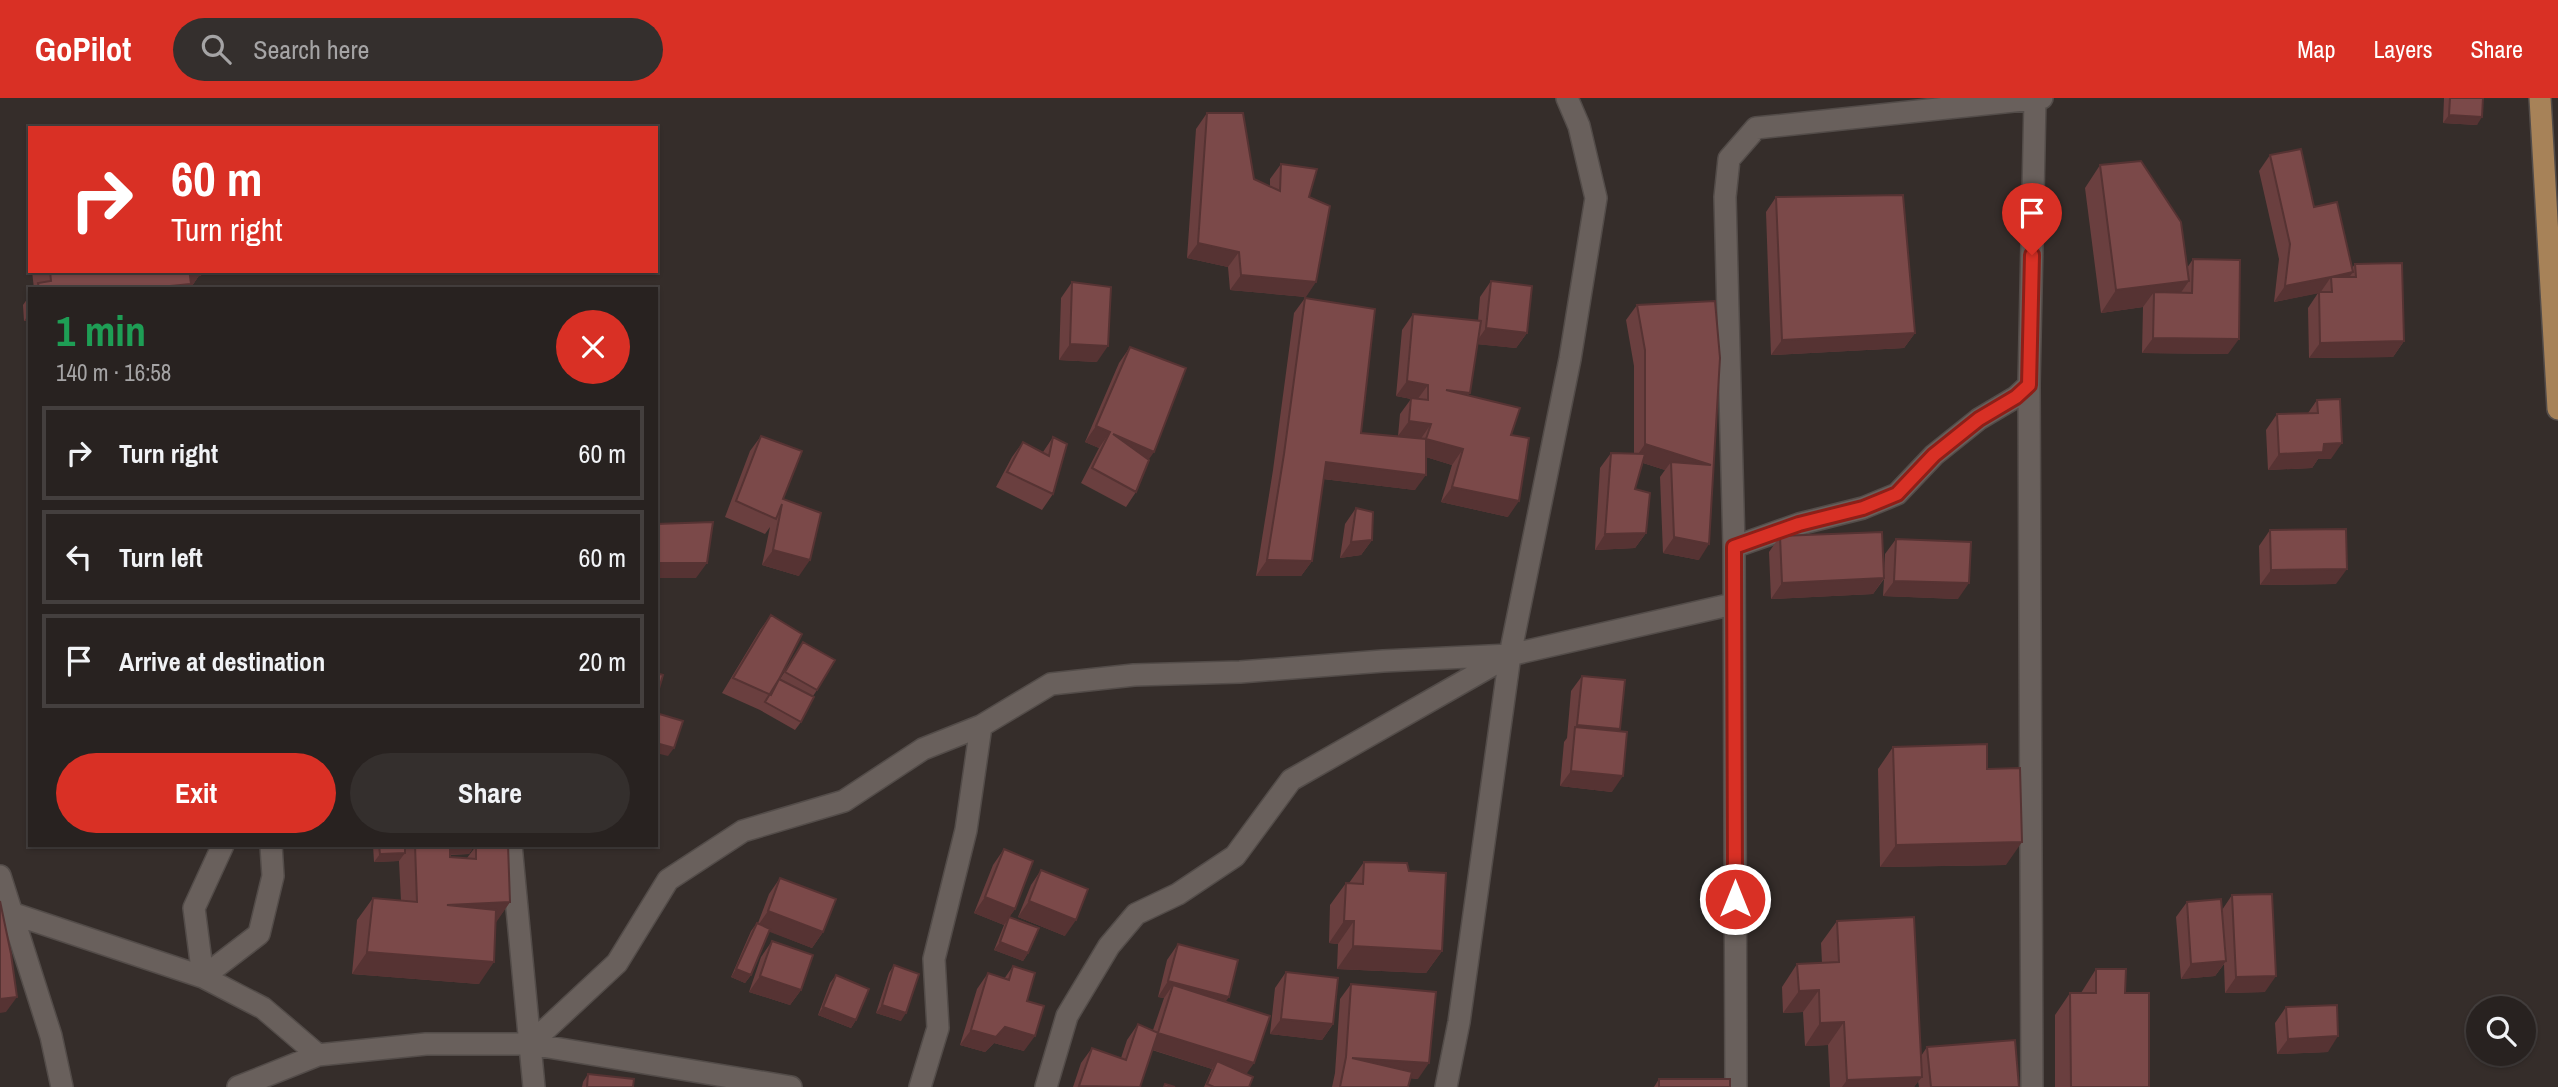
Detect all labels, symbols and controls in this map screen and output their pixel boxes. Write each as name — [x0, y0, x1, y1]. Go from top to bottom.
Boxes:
search box — [173, 18, 663, 81]
text: GoPilot — [35, 27, 131, 71]
icon: search — [197, 30, 235, 68]
text: Search here — [253, 32, 369, 67]
text: Map — [2297, 33, 2335, 65]
text: Layers — [2373, 33, 2432, 65]
text: Share — [2470, 33, 2523, 65]
text: 60 m — [171, 145, 263, 211]
icon: right — [56, 154, 147, 245]
pin — [2002, 183, 2062, 255]
icon: arrive — [2013, 194, 2051, 232]
text: Turn right — [171, 208, 283, 251]
text: 1 min — [56, 303, 146, 359]
button: close — [556, 310, 630, 384]
text: 140 m · 16:58 — [56, 357, 171, 388]
icon: right — [60, 434, 98, 472]
text: Turn right — [119, 436, 218, 471]
text: 60 m — [579, 436, 626, 471]
icon: left — [60, 538, 98, 576]
text: Turn left — [119, 540, 203, 575]
text: 60 m — [579, 540, 626, 575]
icon: arrive — [60, 642, 98, 680]
text: Arrive at destination — [119, 644, 325, 679]
text: 20 m — [579, 644, 626, 679]
button: Exit — [56, 753, 336, 833]
button: Share — [350, 753, 630, 833]
position arrow — [1698, 862, 1772, 936]
map controls — [2466, 996, 2536, 1066]
button: search — [2466, 996, 2536, 1066]

